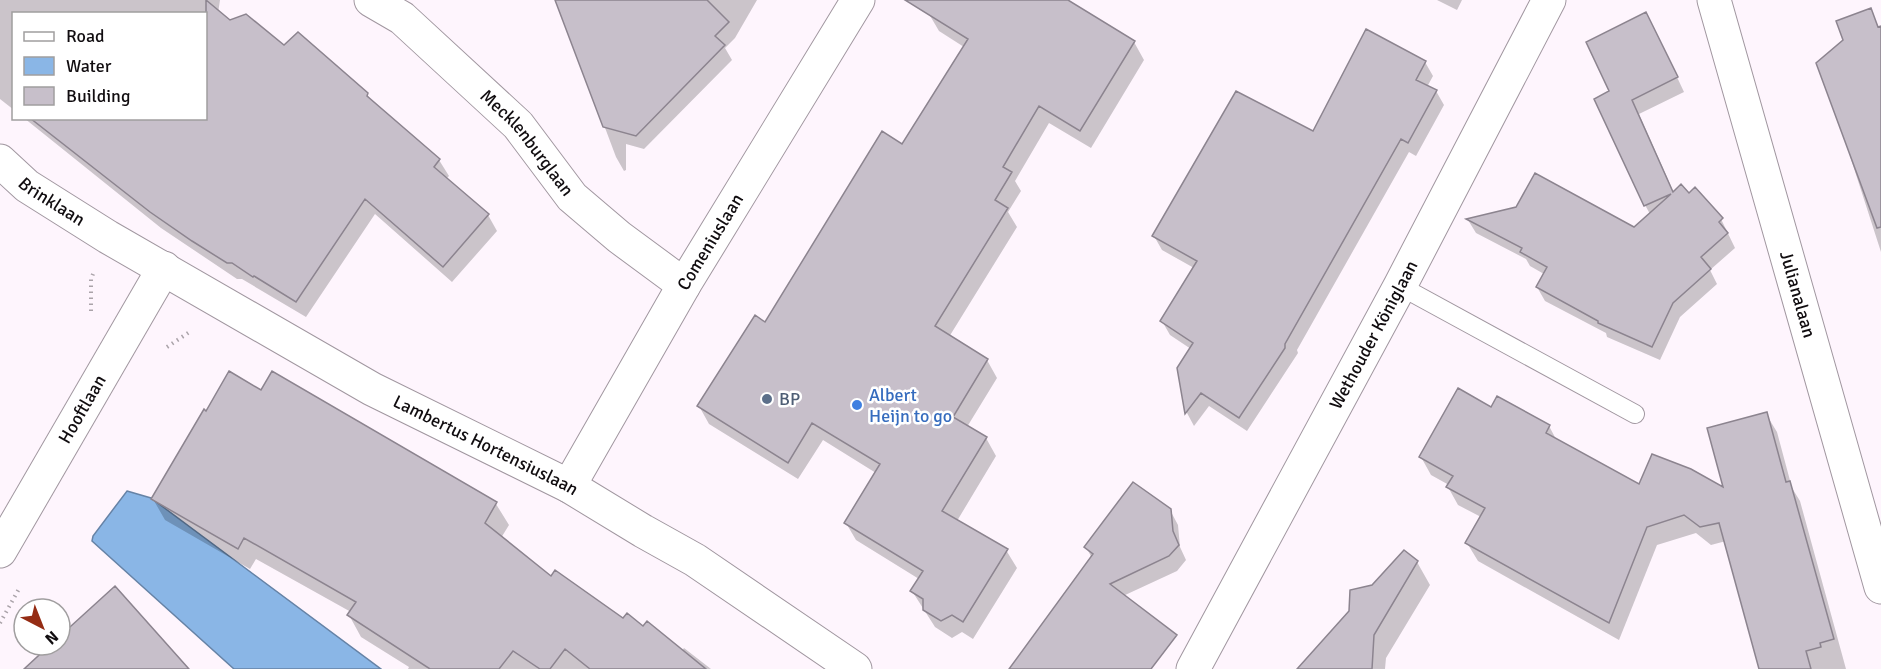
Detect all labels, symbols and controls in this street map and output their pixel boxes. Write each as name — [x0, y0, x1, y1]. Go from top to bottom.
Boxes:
legend — [12, 12, 207, 120]
text: Road — [66, 25, 105, 47]
text: Water — [66, 55, 112, 77]
text: Building — [66, 85, 130, 107]
street label: Mecklenburglaan — [476, 85, 578, 200]
street label: Brinklaan — [14, 172, 89, 231]
street label: Comeniuslaan — [672, 190, 748, 294]
street label: Julianalaan — [1775, 248, 1821, 340]
street label: Wethouder Königlaan — [1325, 257, 1422, 413]
street label: Hooftlaan — [54, 371, 111, 447]
place label: Albert Heijn to go — [869, 384, 952, 427]
place label: BP — [779, 388, 800, 410]
street label: Lambertus Hortensiuslaan — [390, 390, 583, 500]
marker: BP — [760, 392, 774, 406]
marker: Albert Heijn to go — [850, 398, 864, 412]
north arrow — [12, 597, 72, 657]
text: N — [41, 626, 62, 649]

